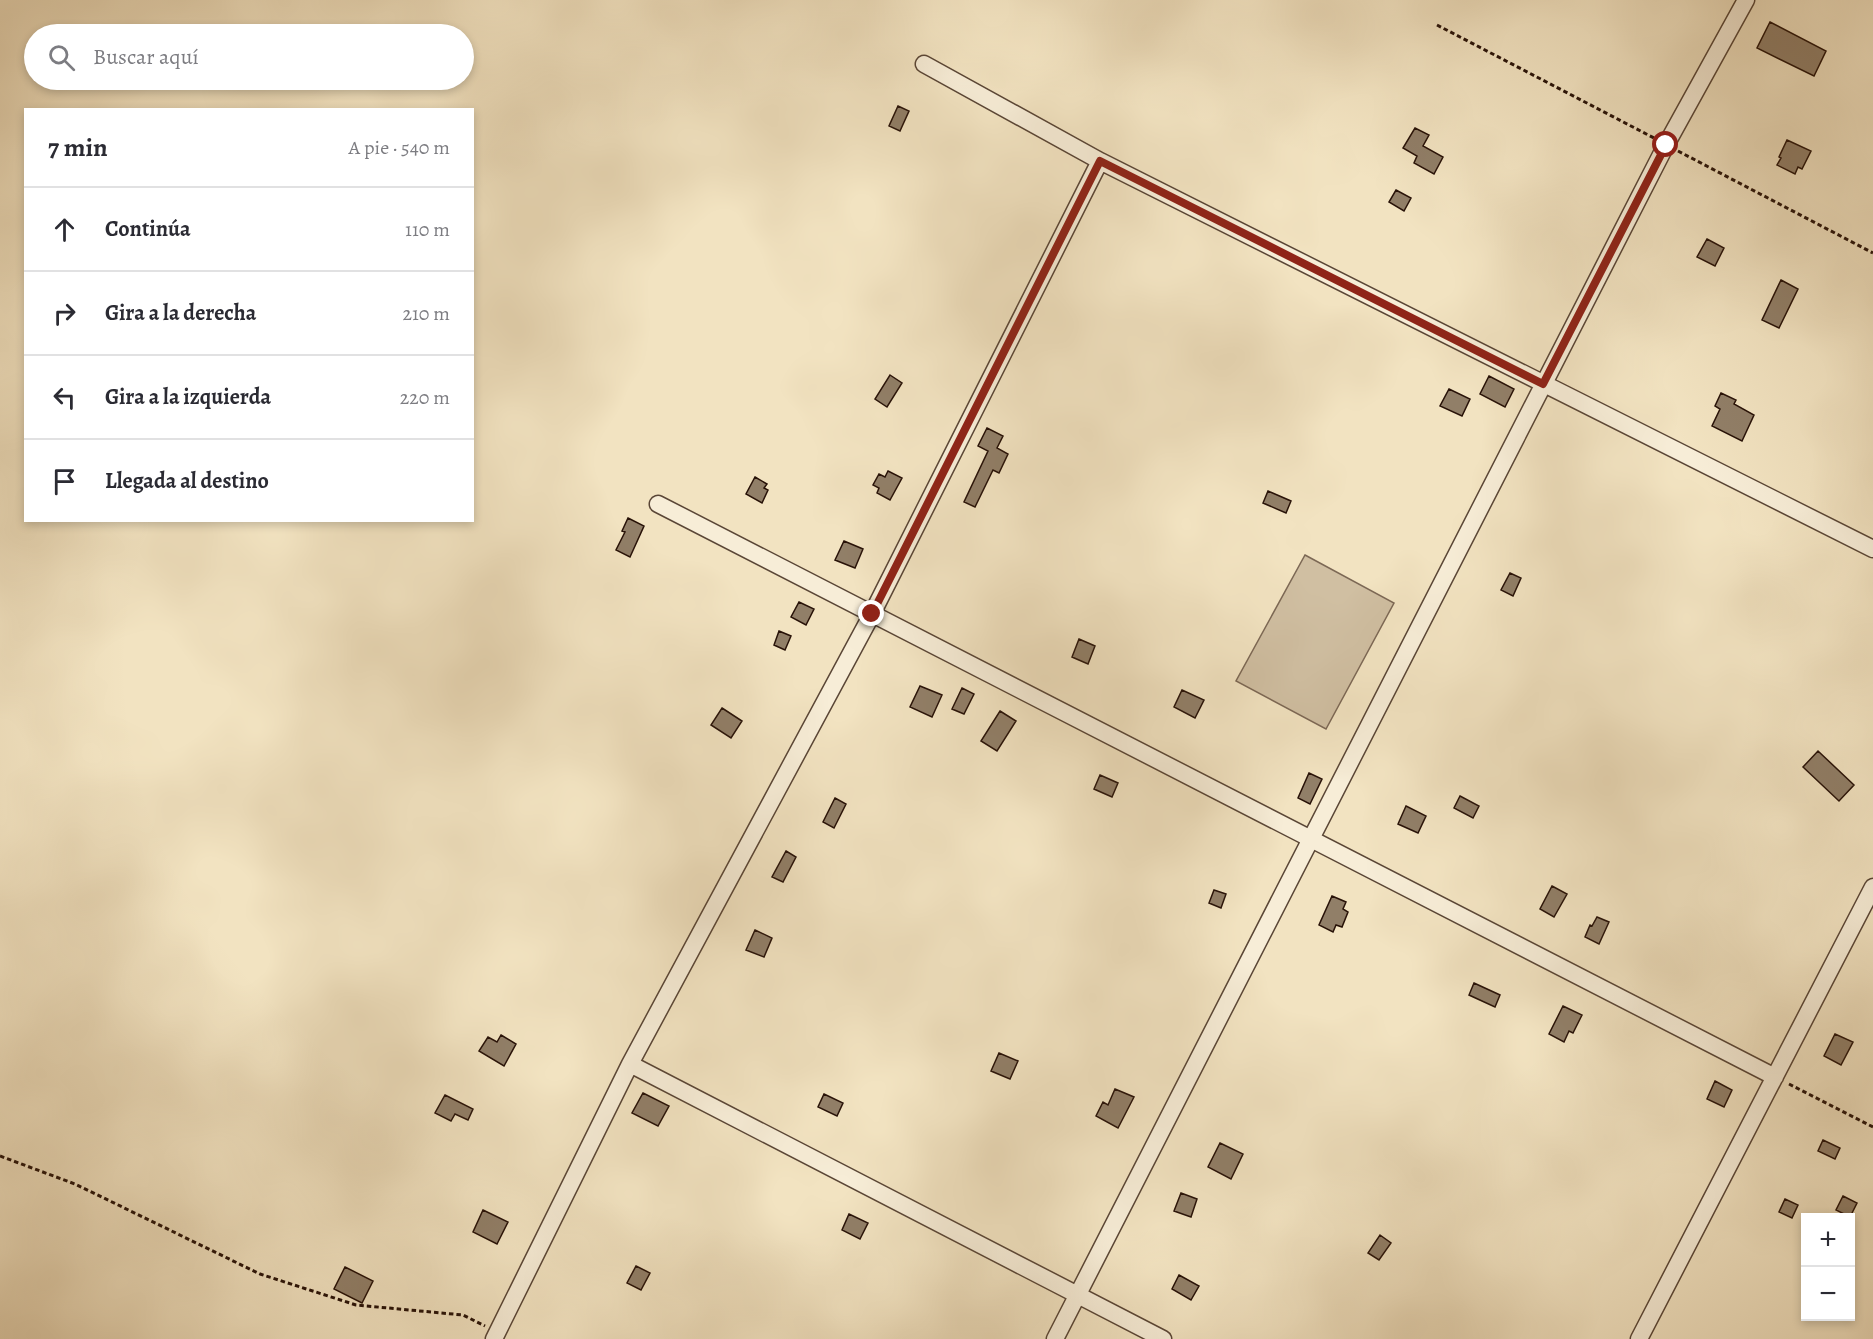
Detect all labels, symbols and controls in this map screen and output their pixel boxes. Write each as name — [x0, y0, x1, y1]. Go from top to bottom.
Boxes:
search box — [24, 24, 474, 90]
icon: search — [45, 41, 78, 74]
text: Buscar aquí — [93, 42, 199, 72]
text: 7 min — [48, 130, 108, 165]
route start — [1652, 131, 1678, 157]
text: A pie · 540 m — [348, 134, 450, 161]
icon: ahead — [48, 213, 81, 246]
text: Continúa — [105, 214, 191, 244]
text: 110 m — [405, 216, 450, 243]
icon: right — [48, 297, 81, 330]
text: Gira a la derecha — [105, 298, 256, 328]
text: 210 m — [402, 300, 450, 327]
icon: left — [48, 381, 81, 414]
text: Gira a la izquierda — [105, 382, 271, 412]
text: 220 m — [400, 384, 450, 411]
icon: arrive — [48, 465, 81, 498]
text: Llegada al destino — [105, 466, 269, 496]
route end — [858, 600, 884, 626]
map controls — [1801, 1213, 1855, 1321]
button: + — [1801, 1213, 1855, 1267]
button: − — [1801, 1267, 1855, 1321]

